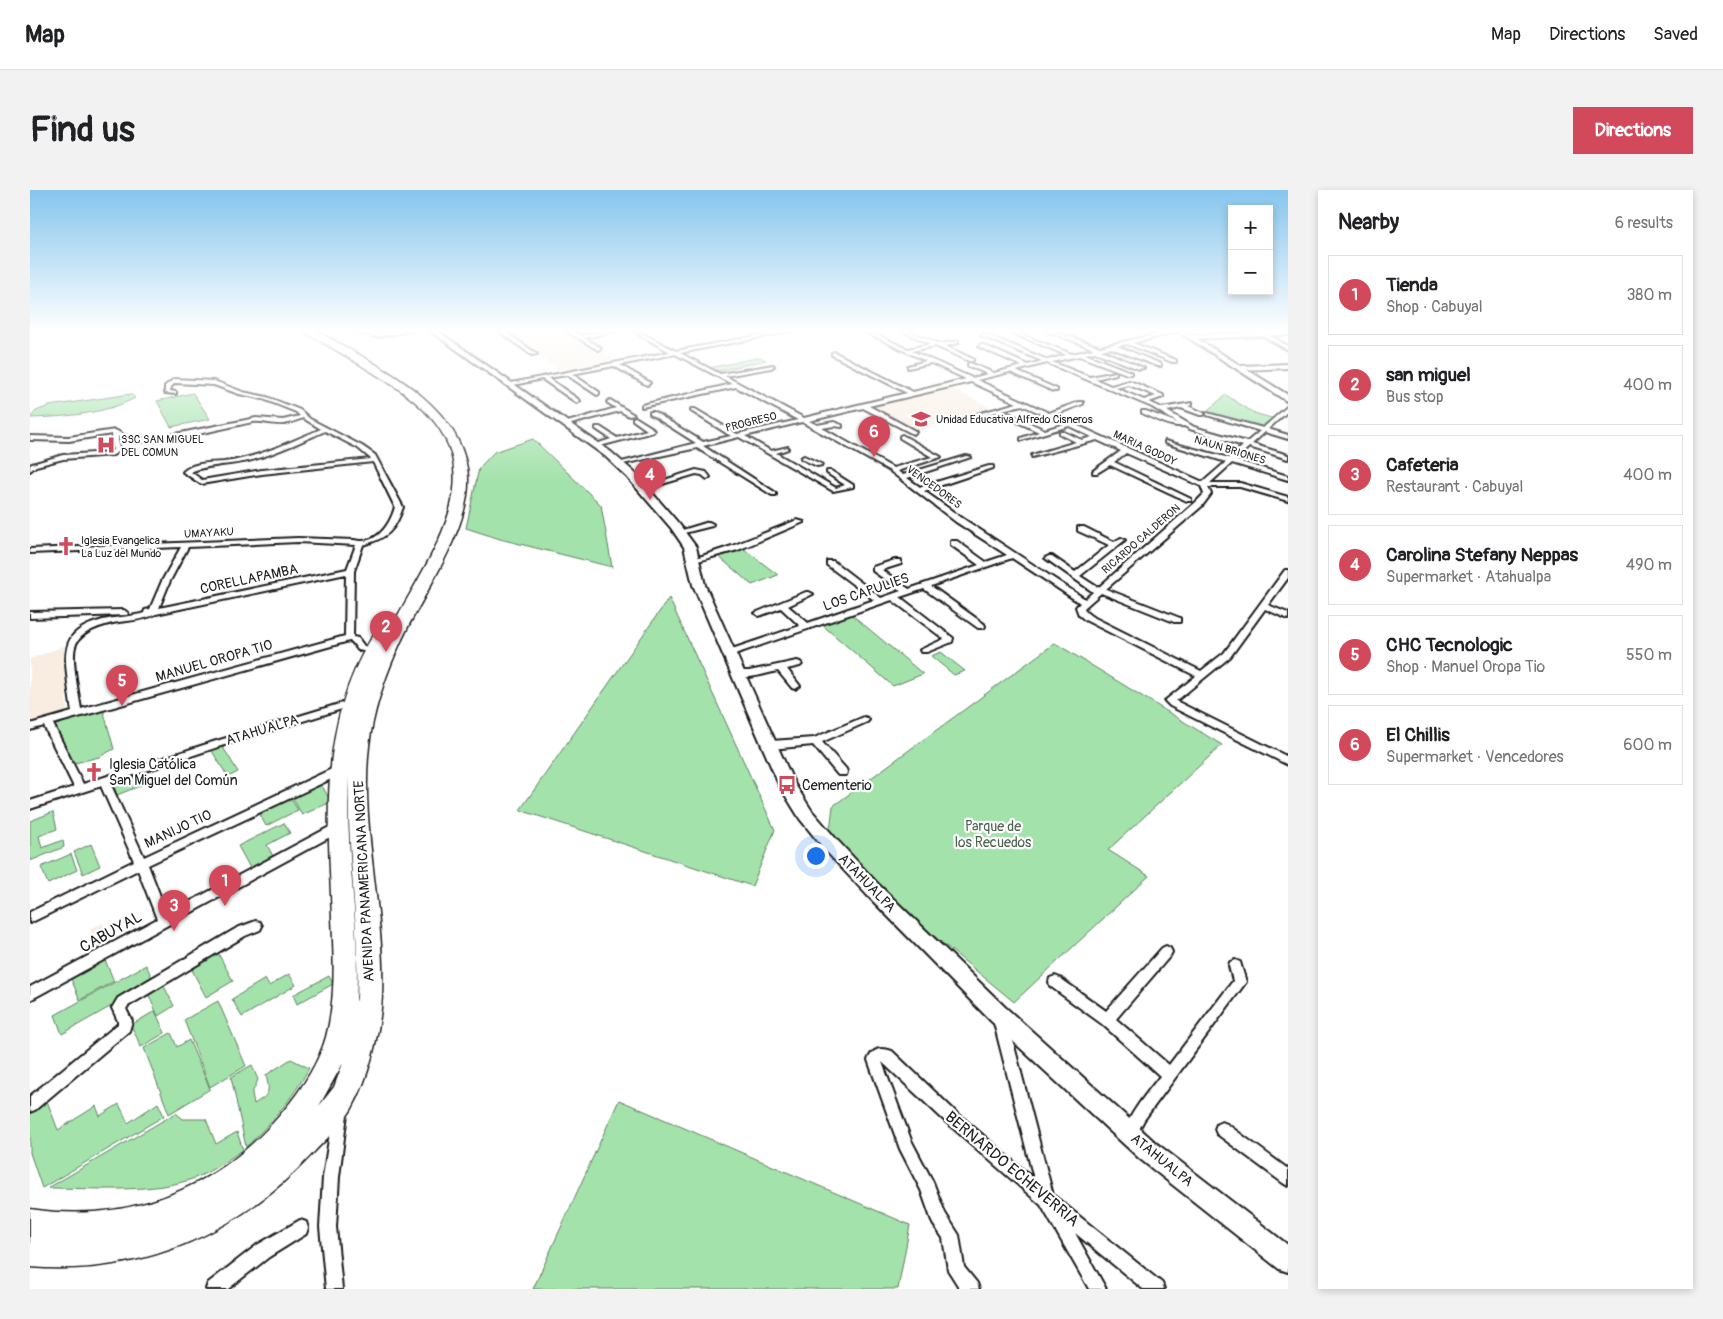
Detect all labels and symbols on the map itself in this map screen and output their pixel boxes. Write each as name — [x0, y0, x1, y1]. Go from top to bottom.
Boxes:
school or university icon: Unidad Educativa Alfredo Cisneros — [910, 408, 932, 430]
street label: PROGRESO — [724, 409, 778, 435]
place label: Unidad Educativa Alfredo Cisneros — [936, 413, 1093, 426]
pin: 6 — [858, 416, 890, 457]
street label: MARIA GODOY — [1111, 428, 1179, 469]
place label: SSC SAN MIGUEL DEL COMUN — [121, 433, 204, 459]
street label: NAUN BRIONES — [1193, 433, 1267, 467]
hospital icon: SSC SAN MIGUEL DEL COMUN — [95, 434, 117, 456]
pin: 4 — [634, 459, 666, 500]
street label: VENCEDORES — [904, 463, 964, 511]
street label: RICARDO CALDERON — [1099, 501, 1183, 577]
street label: UMAYAKU — [184, 525, 234, 541]
place label: Iglesia Evangelica La Luz del Mundo — [81, 534, 161, 560]
church icon: Iglesia Evangelica La Luz del Mundo — [55, 535, 77, 557]
street label: CORELLAPAMBA — [199, 560, 299, 598]
street label: LOS CAPULIES — [821, 569, 911, 615]
pin: 2 — [370, 611, 402, 652]
street label: MANUEL OROPA TIO — [154, 636, 275, 686]
pin: 5 — [106, 665, 138, 706]
street label: ATAHUALPA — [224, 711, 300, 749]
place label: Iglesia Católica San Miguel del Común — [109, 756, 238, 789]
church icon: Iglesia Católica San Miguel del Común — [83, 761, 105, 783]
bus stop icon: Cementerio — [776, 774, 798, 796]
place label: Cementerio — [802, 777, 872, 794]
street label: AVENIDA PANAMERICANA NORTE — [350, 780, 378, 982]
street label: MANIJO TIO — [142, 806, 214, 852]
park label: Parque de los Recuedos — [955, 818, 1032, 851]
your location — [803, 843, 829, 869]
street label: ATAHUALPA — [835, 850, 899, 916]
pin: 1 — [209, 865, 241, 906]
pin: 3 — [158, 890, 190, 931]
street label: CABUYAL — [76, 907, 146, 957]
street label: BERNARDO ECHEVERRIA — [941, 1107, 1083, 1231]
street label: ATAHUALPA — [1128, 1130, 1196, 1190]

